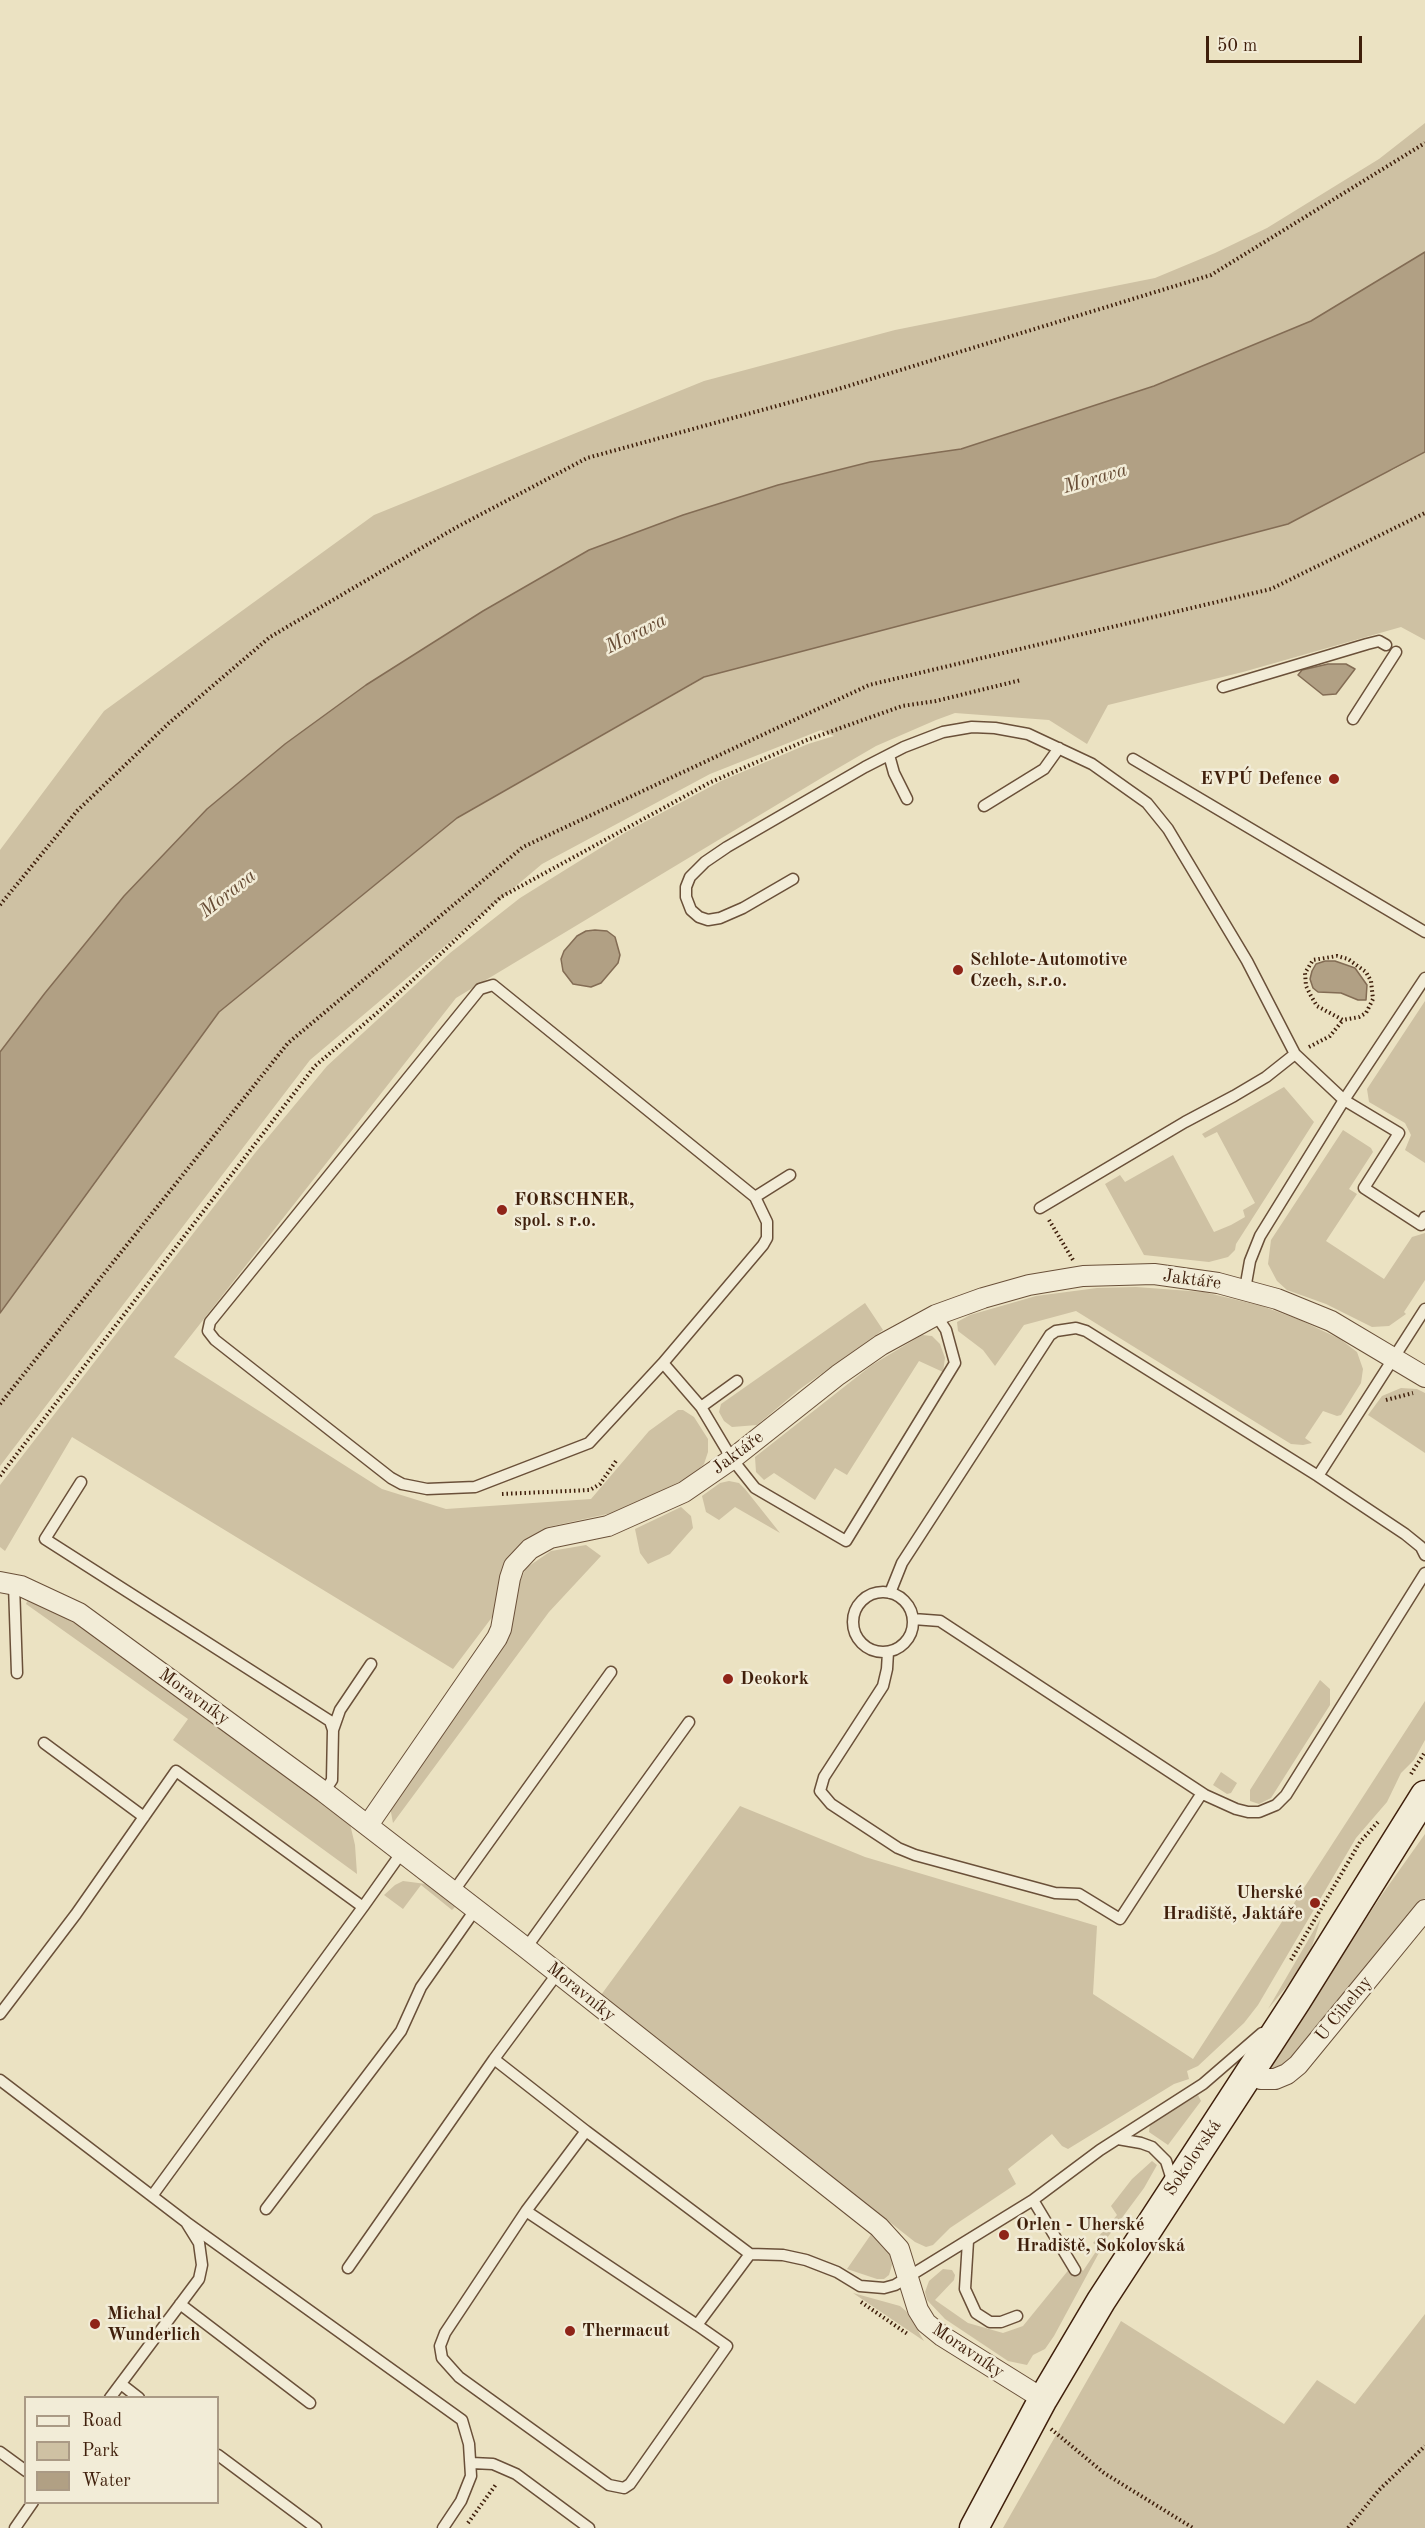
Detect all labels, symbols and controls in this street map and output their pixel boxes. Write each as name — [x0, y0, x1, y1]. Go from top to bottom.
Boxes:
scale bar — [1209, 24, 1365, 62]
text: 50 m — [1217, 37, 1257, 55]
water label: Morava — [1060, 458, 1130, 500]
water label: Morava — [601, 608, 671, 660]
place label: EVPÚ Defence — [1200, 768, 1322, 790]
marker: EVPÚ Defence — [1327, 772, 1341, 786]
water label: Morava — [195, 864, 261, 924]
place label: Schlote-Automotive Czech, s.r.o. — [970, 949, 1127, 992]
marker: Schlote-Automotive Czech, s.r.o. — [951, 963, 965, 977]
place label: FORSCHNER, spol. s r.o. — [514, 1189, 634, 1232]
marker: FORSCHNER, spol. s r.o. — [495, 1203, 509, 1217]
street label: Jaktáře — [1161, 1265, 1223, 1295]
street label: Jaktáře — [708, 1427, 768, 1479]
street label: Moravníky — [154, 1664, 234, 1730]
place label: Deokork — [740, 1668, 809, 1690]
marker: Deokork — [721, 1672, 735, 1686]
place label: Uherské Hradiště, Jaktáře — [1162, 1882, 1303, 1924]
marker: Uherské Hradiště, Jaktáře — [1308, 1896, 1322, 1910]
street label: Moravníky — [542, 1958, 620, 2026]
street label: U Cihelny — [1311, 1972, 1377, 2046]
street label: Sokolovská — [1160, 2116, 1226, 2200]
place label: Orlen - Uherské Hradiště, Sokolovská — [1016, 2214, 1185, 2256]
marker: Orlen - Uherské Hradiště, Sokolovská — [997, 2228, 1011, 2242]
place label: Michal Wunderlich — [107, 2303, 200, 2346]
marker: Michal Wunderlich — [88, 2317, 102, 2331]
street label: Moravníky — [928, 2319, 1008, 2383]
place label: Thermacut — [582, 2320, 670, 2342]
marker: Thermacut — [563, 2324, 577, 2338]
legend — [24, 2396, 219, 2504]
text: Road — [82, 2412, 122, 2430]
text: Park — [82, 2442, 119, 2460]
text: Water — [82, 2472, 131, 2490]

